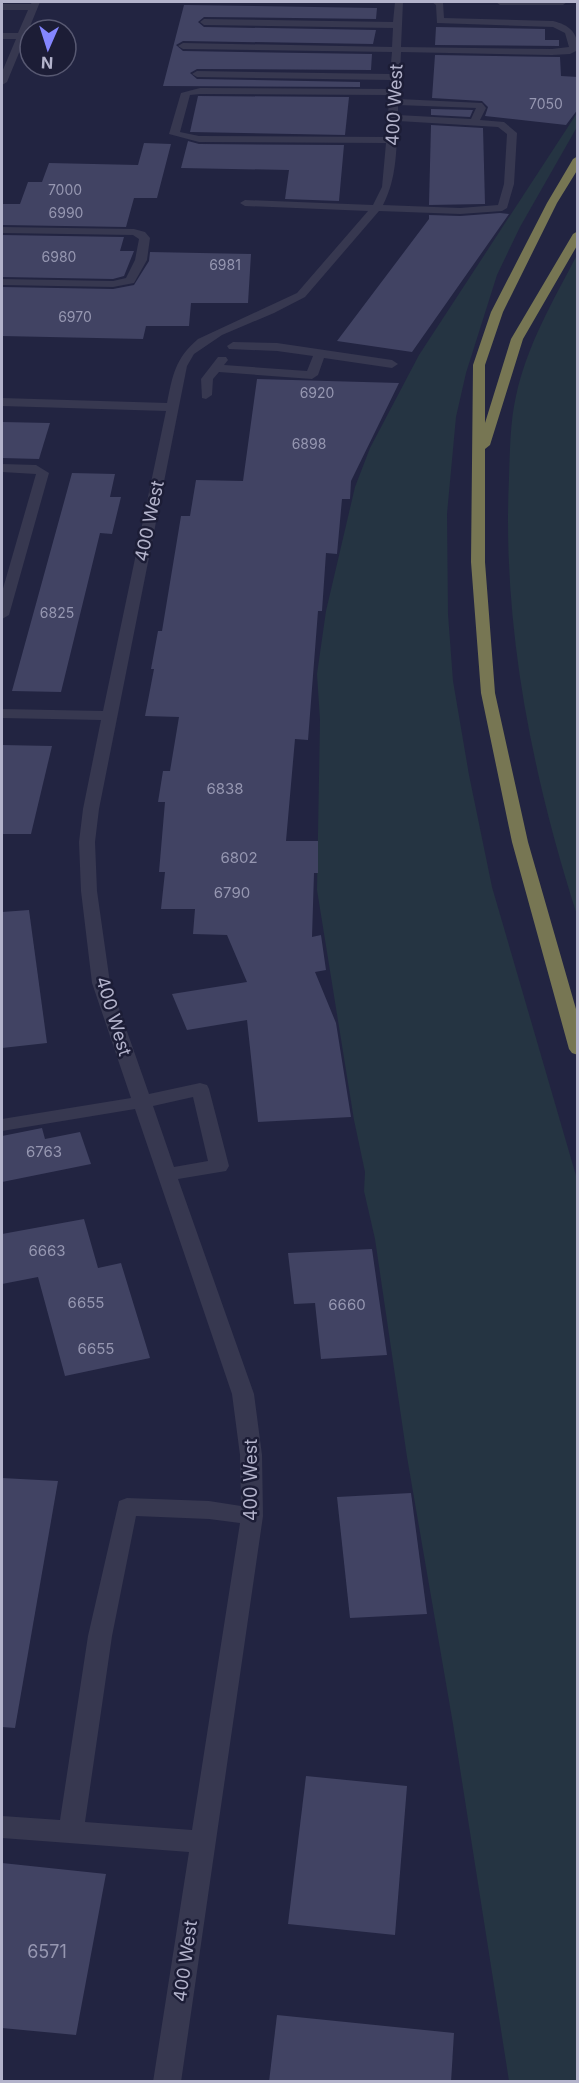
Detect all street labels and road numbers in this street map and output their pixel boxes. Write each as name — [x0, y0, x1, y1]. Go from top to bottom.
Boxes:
street label: 400 West — [381, 63, 407, 147]
street label: 400 West — [130, 479, 168, 563]
street label: 400 West — [92, 974, 136, 1058]
street label: 400 West — [240, 1439, 261, 1521]
street label: 400 West — [169, 1919, 201, 2003]

